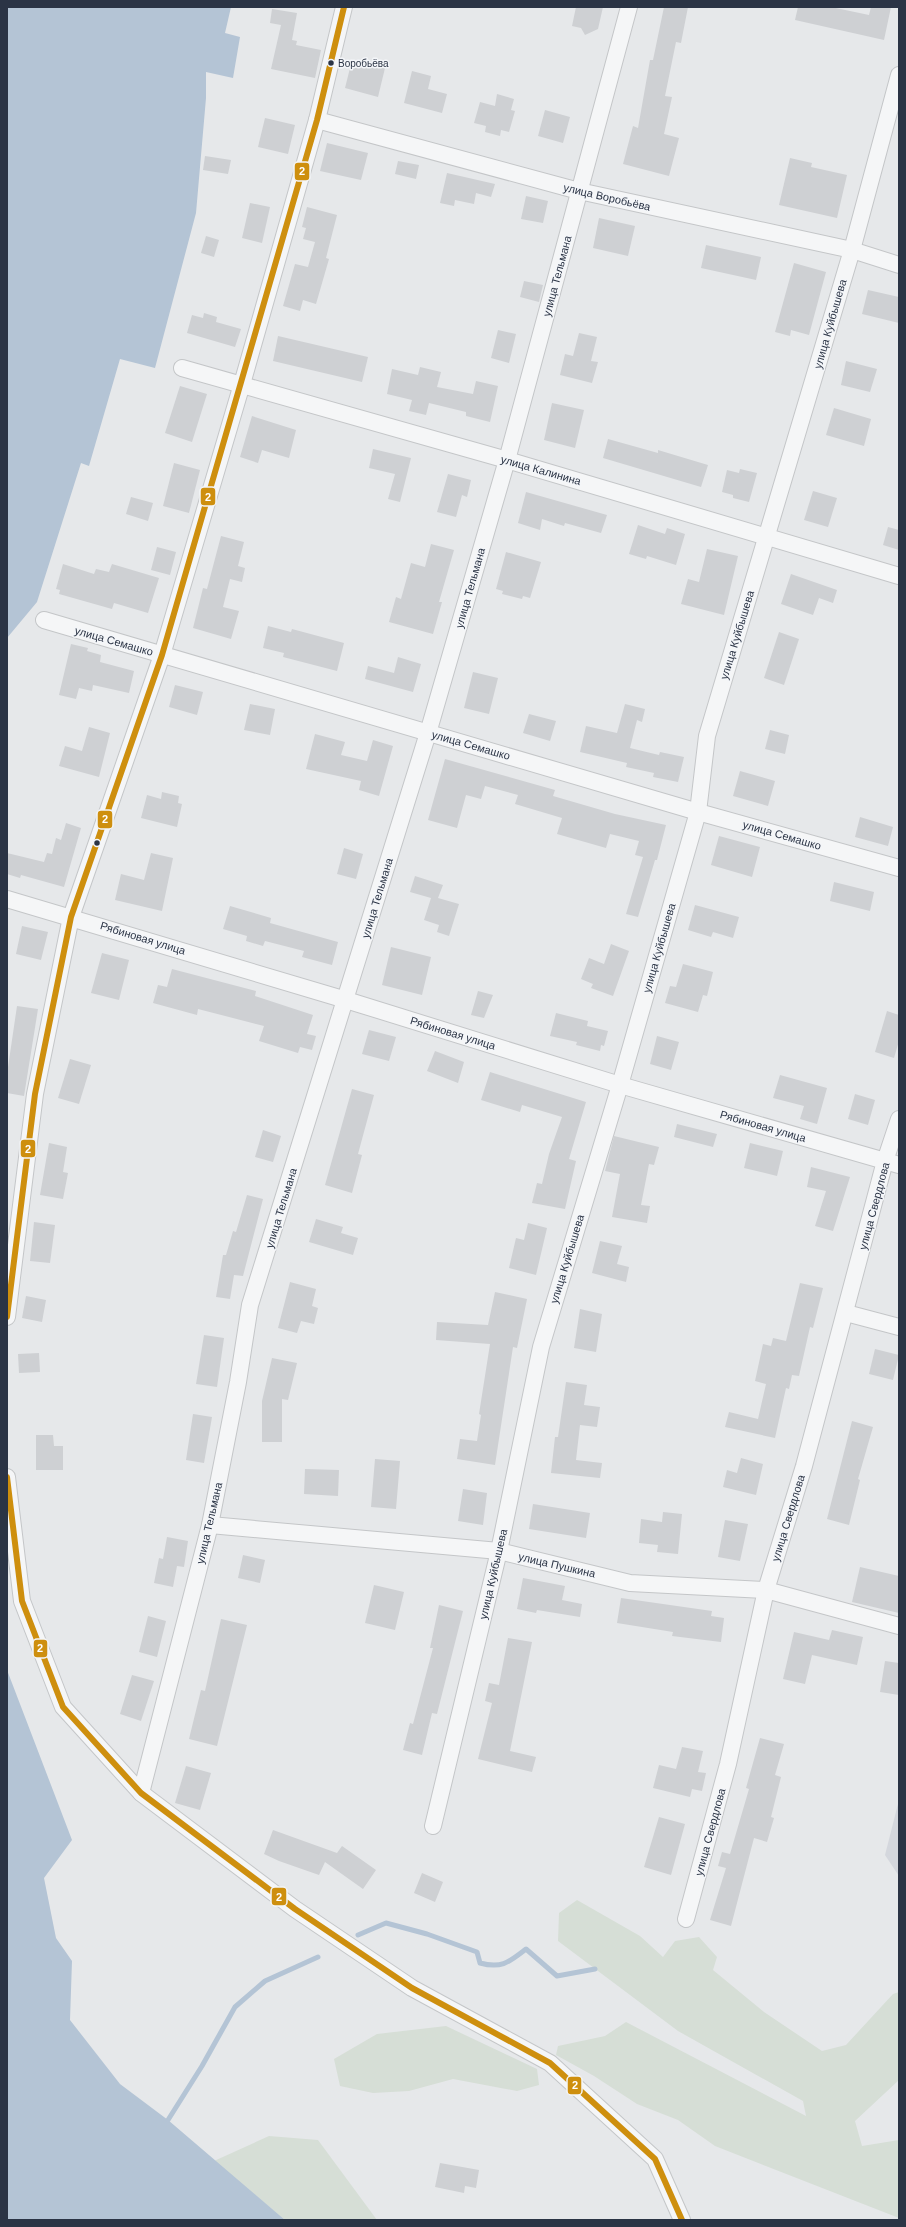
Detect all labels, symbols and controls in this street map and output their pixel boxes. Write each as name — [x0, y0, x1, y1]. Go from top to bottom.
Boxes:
marker: Воробьёва — [326, 58, 336, 68]
place label: Воробьёва — [338, 58, 389, 69]
line badge: 2 — [294, 162, 310, 181]
text: 2 — [299, 165, 305, 177]
street label: улица Воробьёва — [562, 181, 653, 213]
street label: улица Тельмана — [540, 233, 574, 318]
street label: улица Куйбышева — [812, 277, 849, 370]
street label: улица Калинина — [500, 453, 583, 487]
line badge: 2 — [200, 487, 216, 506]
text: 2 — [205, 491, 211, 503]
street label: улица Тельмана — [453, 546, 487, 630]
street label: улица Куйбышева — [718, 588, 756, 681]
street label: улица Семашко — [73, 624, 155, 658]
street label: улица Семашко — [430, 728, 512, 762]
line badge: 2 — [97, 810, 113, 829]
text: 2 — [102, 813, 108, 825]
street label: улица Семашко — [741, 818, 823, 852]
unlabelled marker — [92, 838, 102, 848]
street label: улица Тельмана — [359, 856, 395, 940]
street label: улица Куйбышева — [641, 901, 678, 994]
street label: Рябиновая улица — [99, 919, 188, 957]
street label: Рябиновая улица — [409, 1014, 498, 1052]
street label: Рябиновая улица — [719, 1108, 808, 1144]
line badge: 2 — [20, 1139, 36, 1158]
text: 2 — [25, 1143, 31, 1155]
street label: улица Свердлова — [857, 1160, 892, 1251]
street label: улица Тельмана — [263, 1166, 299, 1250]
street label: улица Куйбышева — [548, 1212, 586, 1305]
street label: улица Свердлова — [769, 1472, 807, 1563]
street label: улица Тельмана — [194, 1480, 224, 1565]
street label: улица Куйбышева — [477, 1527, 509, 1620]
street label: улица Пушкина — [517, 1550, 598, 1580]
line badge: 2 — [33, 1639, 48, 1658]
text: 2 — [37, 1642, 43, 1654]
street label: улица Свердлова — [693, 1786, 728, 1877]
line badge: 2 — [271, 1887, 287, 1906]
text: 2 — [276, 1891, 282, 1903]
line badge: 2 — [567, 2076, 582, 2095]
text: 2 — [572, 2079, 578, 2091]

